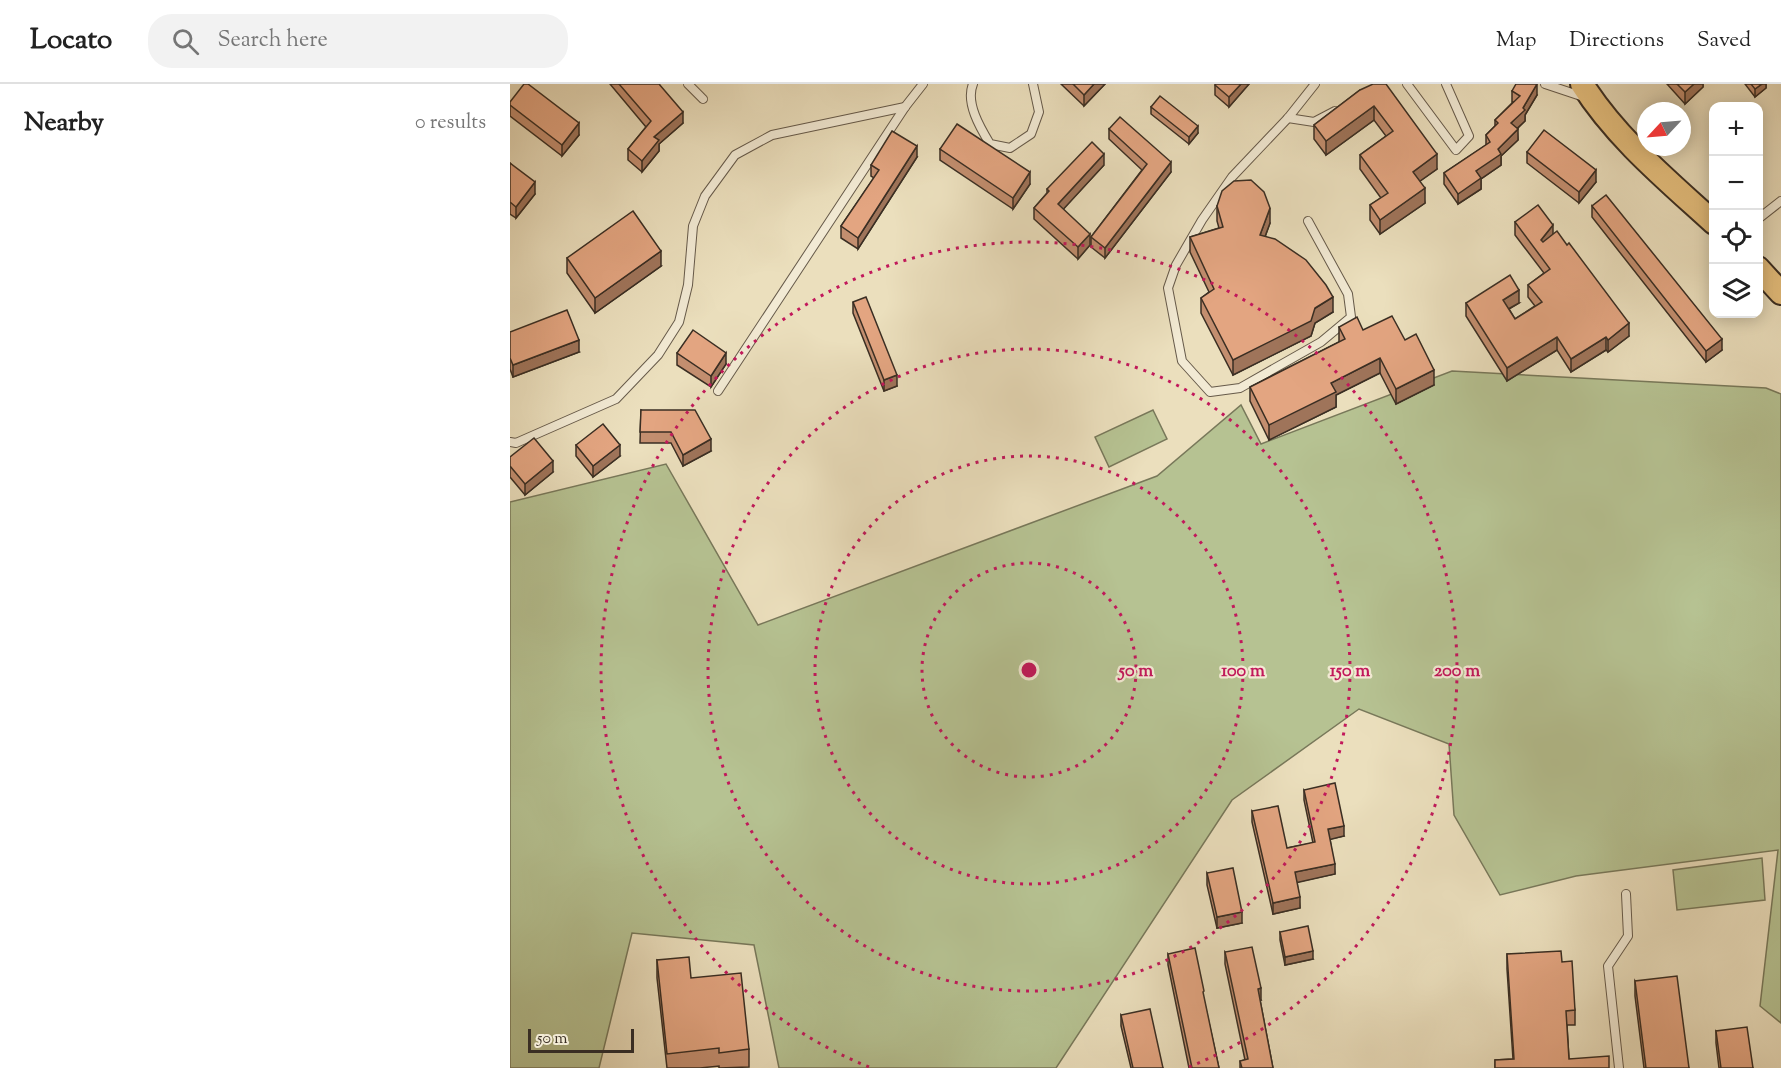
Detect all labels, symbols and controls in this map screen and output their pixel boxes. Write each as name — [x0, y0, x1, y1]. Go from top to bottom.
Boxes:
search box — [148, 14, 568, 68]
text: Locato — [30, 21, 112, 61]
icon: search — [169, 25, 202, 58]
text: Search here — [217, 25, 328, 57]
text: Map — [1496, 26, 1536, 56]
text: Directions — [1569, 26, 1664, 56]
text: Saved — [1697, 26, 1751, 56]
north arrow — [1637, 102, 1691, 156]
map controls — [1709, 102, 1763, 318]
button: + — [1709, 102, 1763, 156]
text: Nearby — [24, 105, 104, 142]
text: 0 results — [415, 109, 486, 138]
button: − — [1709, 156, 1763, 210]
button: locate — [1709, 210, 1763, 264]
button: layers — [1709, 264, 1763, 318]
text: 50 m — [1117, 659, 1153, 685]
text: 100 m — [1221, 659, 1265, 685]
text: 150 m — [1330, 659, 1370, 685]
text: 200 m — [1434, 659, 1480, 685]
centre of rings — [1019, 660, 1039, 680]
scale bar — [528, 1026, 634, 1054]
text: 50 m — [537, 1028, 568, 1051]

